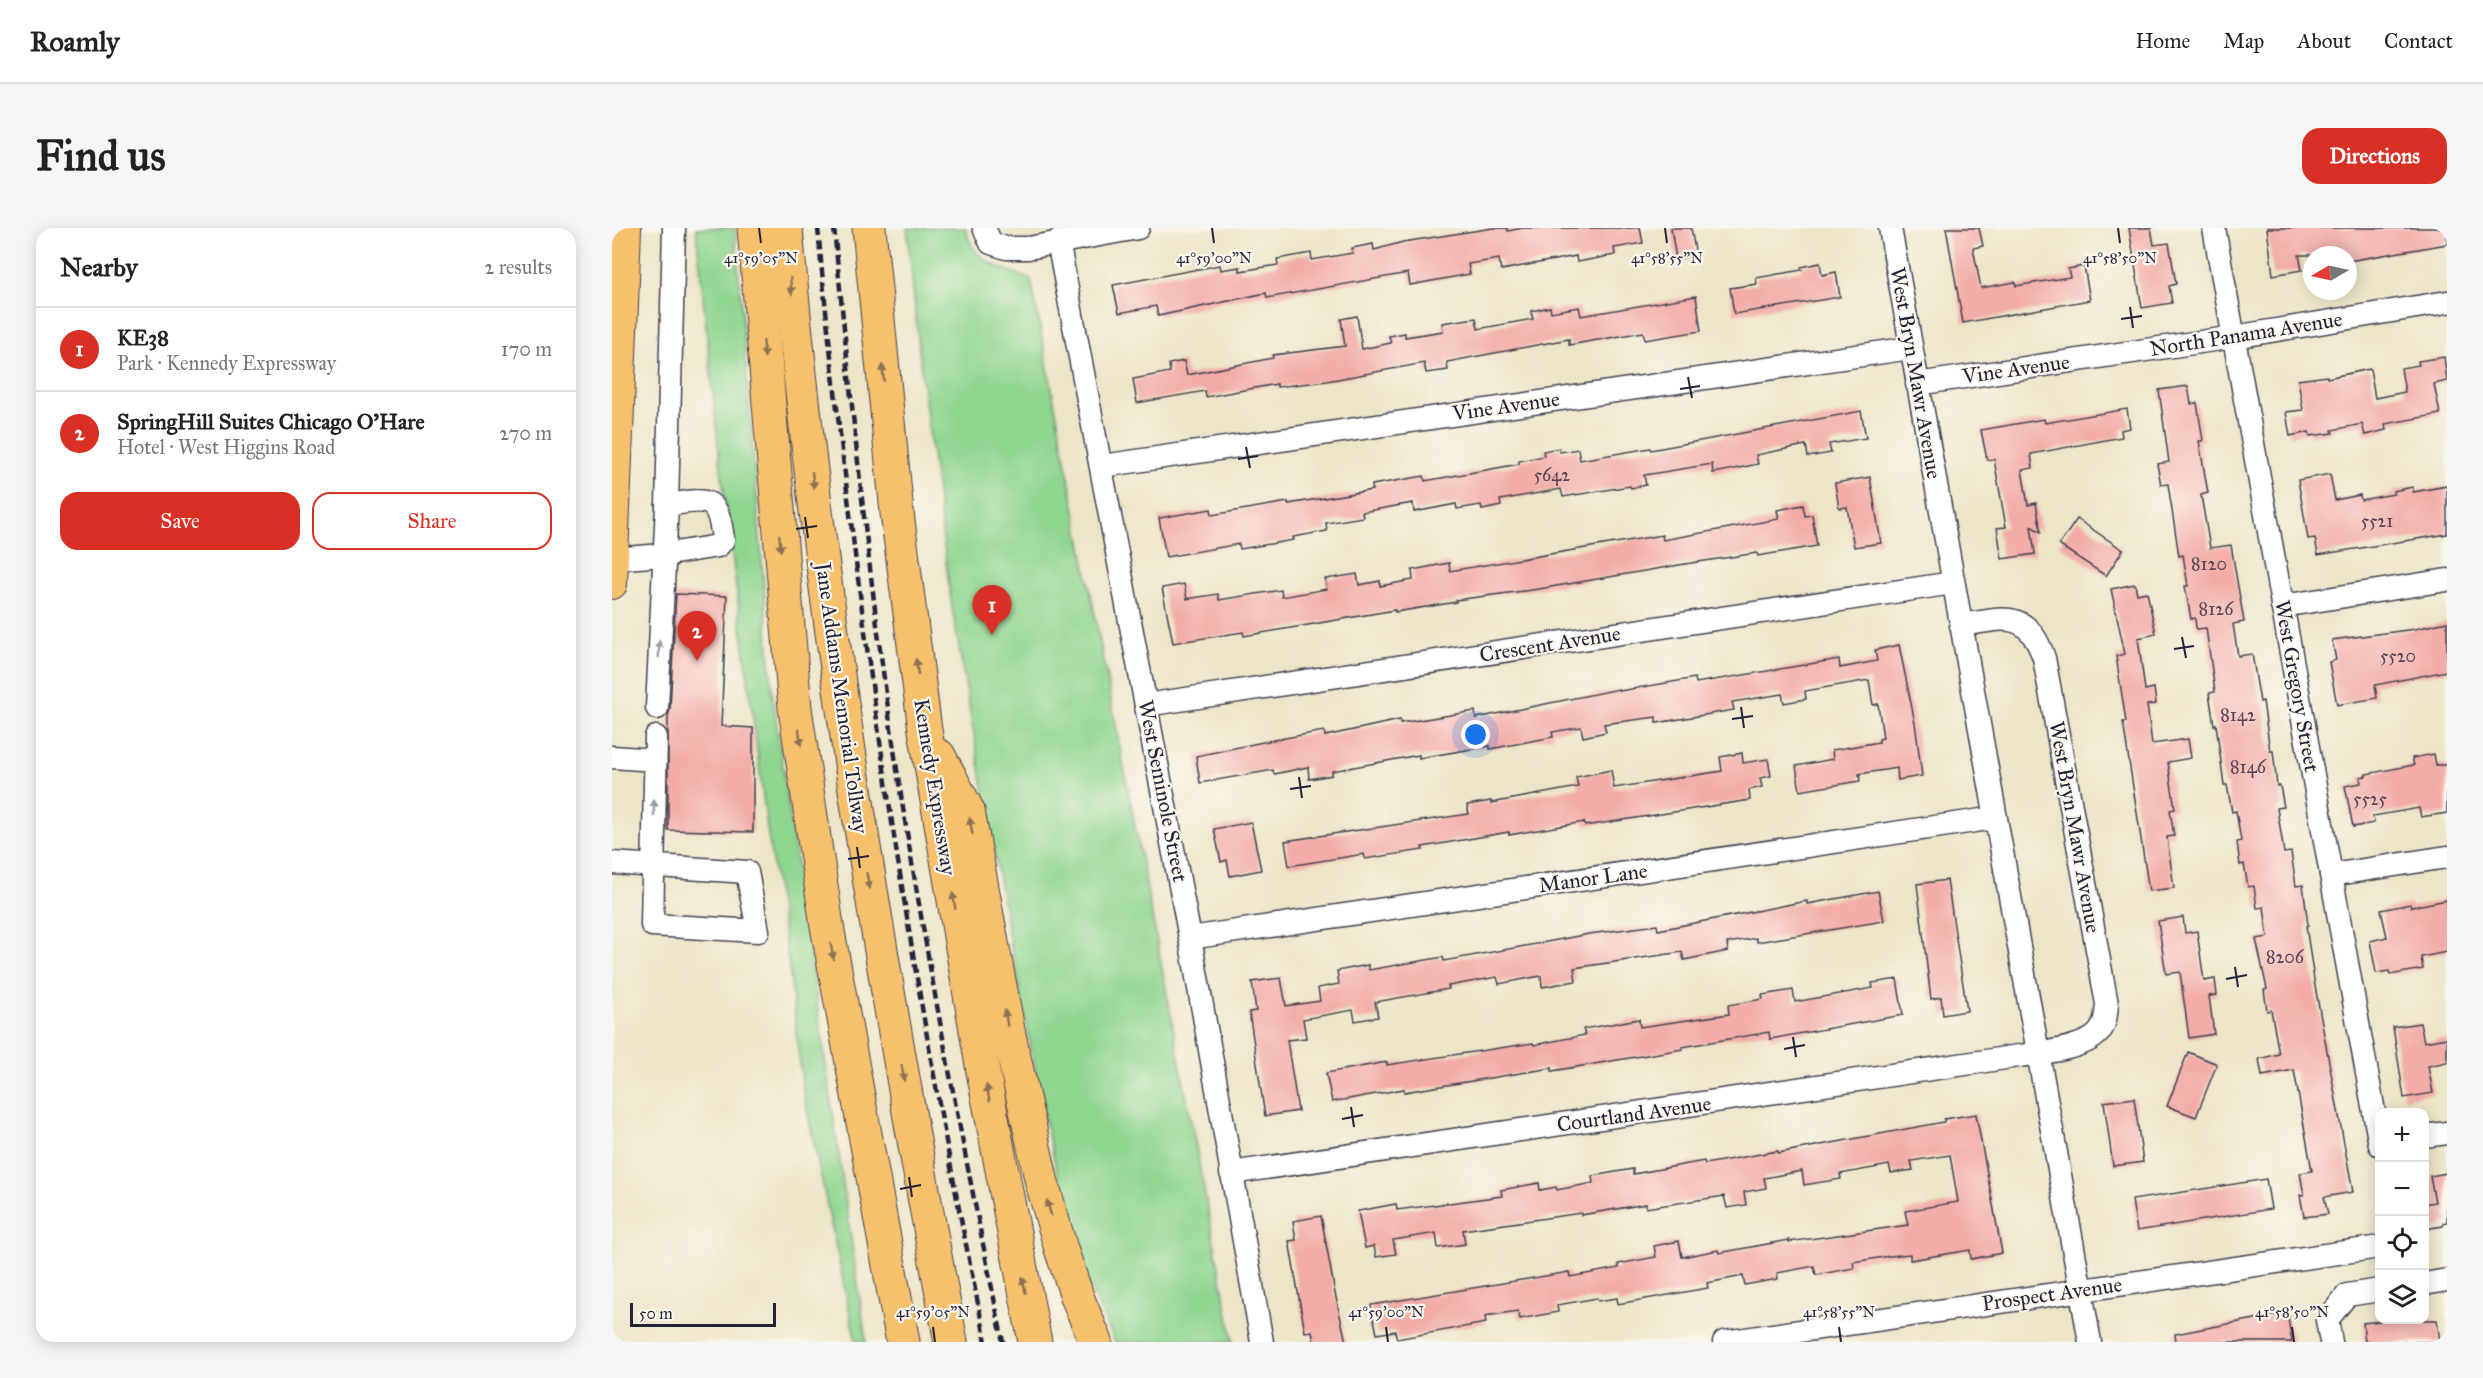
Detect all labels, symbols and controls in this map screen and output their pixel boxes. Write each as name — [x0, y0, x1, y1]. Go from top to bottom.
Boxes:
text: Roamly — [30, 24, 119, 59]
text: Home — [2135, 28, 2190, 54]
text: Map — [2223, 28, 2264, 54]
text: About — [2297, 28, 2351, 54]
text: Contact — [2384, 28, 2453, 54]
button: Directions — [2302, 128, 2447, 184]
text: Find us — [36, 130, 166, 182]
north arrow — [2303, 246, 2357, 300]
text: 41°59'05"N — [724, 249, 798, 267]
text: 41°59'00"N — [1176, 249, 1252, 267]
text: 41°58'55"N — [1631, 249, 1703, 267]
text: 41°58'50"N — [2083, 249, 2157, 267]
text: Nearby — [60, 251, 138, 283]
text: 2 results — [484, 255, 552, 279]
street label: West Bryn Mawr Avenue — [1885, 265, 1947, 481]
one-way arrow — [786, 277, 796, 296]
street label: North Panama Avenue — [2148, 306, 2344, 362]
text: KE38 — [117, 324, 169, 351]
text: 1 — [76, 337, 83, 361]
text: 170 m — [501, 337, 552, 361]
one-way arrow — [759, 340, 768, 359]
street label: Vine Avenue — [1960, 349, 2072, 390]
text: Park · Kennedy Expressway — [117, 351, 336, 375]
one-way arrow — [878, 363, 888, 382]
street label: Vine Avenue — [1450, 386, 1562, 427]
text: SpringHill Suites Chicago O'Hare — [117, 408, 425, 435]
text: 2 — [75, 421, 84, 445]
text: 270 m — [499, 421, 552, 445]
text: Hotel · West Higgins Road — [117, 435, 335, 459]
house number: 5642 — [1534, 464, 1570, 486]
one-way arrow — [808, 471, 818, 490]
button: Save — [60, 492, 300, 550]
button: Share — [312, 492, 552, 550]
house number: 5521 — [2361, 510, 2393, 532]
one-way arrow — [776, 534, 785, 553]
house number: 8120 — [2191, 553, 2227, 575]
street label: Jane Addams Memorial Tollway — [810, 559, 874, 836]
pin: 1 — [972, 586, 1012, 635]
house number: 8126 — [2199, 598, 2234, 620]
street label: West Gregory Street — [2269, 598, 2325, 775]
pin: 2 — [678, 612, 716, 661]
street label: Crescent Avenue — [1478, 620, 1623, 668]
one-way arrow — [654, 640, 664, 659]
house number: 5520 — [2380, 645, 2416, 667]
one-way arrow — [912, 657, 922, 676]
street label: Kennedy Expressway — [908, 697, 962, 878]
street label: West Seminole Street — [1133, 698, 1193, 885]
house number: 8142 — [2220, 704, 2256, 726]
street label: West Bryn Mawr Avenue — [2044, 719, 2106, 935]
your location — [1461, 720, 1490, 749]
one-way arrow — [795, 728, 804, 747]
house number: 8146 — [2230, 756, 2267, 778]
house number: 5525 — [2353, 788, 2388, 810]
one-way arrow — [649, 799, 659, 818]
one-way arrow — [966, 816, 975, 835]
street label: Manor Lane — [1537, 857, 1649, 898]
one-way arrow — [864, 872, 873, 891]
one-way arrow — [949, 891, 958, 910]
one-way arrow — [828, 942, 837, 961]
house number: 8206 — [2266, 946, 2305, 968]
one-way arrow — [1001, 1008, 1010, 1027]
one-way arrow — [898, 1064, 907, 1083]
one-way arrow — [983, 1083, 992, 1102]
street label: Courtland Avenue — [1555, 1090, 1713, 1138]
map controls — [2375, 1108, 2429, 1324]
button: + — [2375, 1108, 2429, 1162]
button: − — [2375, 1162, 2429, 1216]
one-way arrow — [1044, 1199, 1053, 1217]
button: locate — [2375, 1216, 2429, 1270]
button: layers — [2375, 1270, 2429, 1324]
street label: Prospect Avenue — [1980, 1271, 2124, 1317]
one-way arrow — [1019, 1275, 1028, 1294]
scale bar — [630, 1300, 776, 1328]
text: 41°59'05"N — [896, 1303, 970, 1321]
text: 41°59'00"N — [1348, 1303, 1424, 1321]
text: 41°58'55"N — [1803, 1303, 1875, 1321]
text: 41°58'50"N — [2255, 1303, 2329, 1321]
text: 50 m — [639, 1304, 673, 1323]

